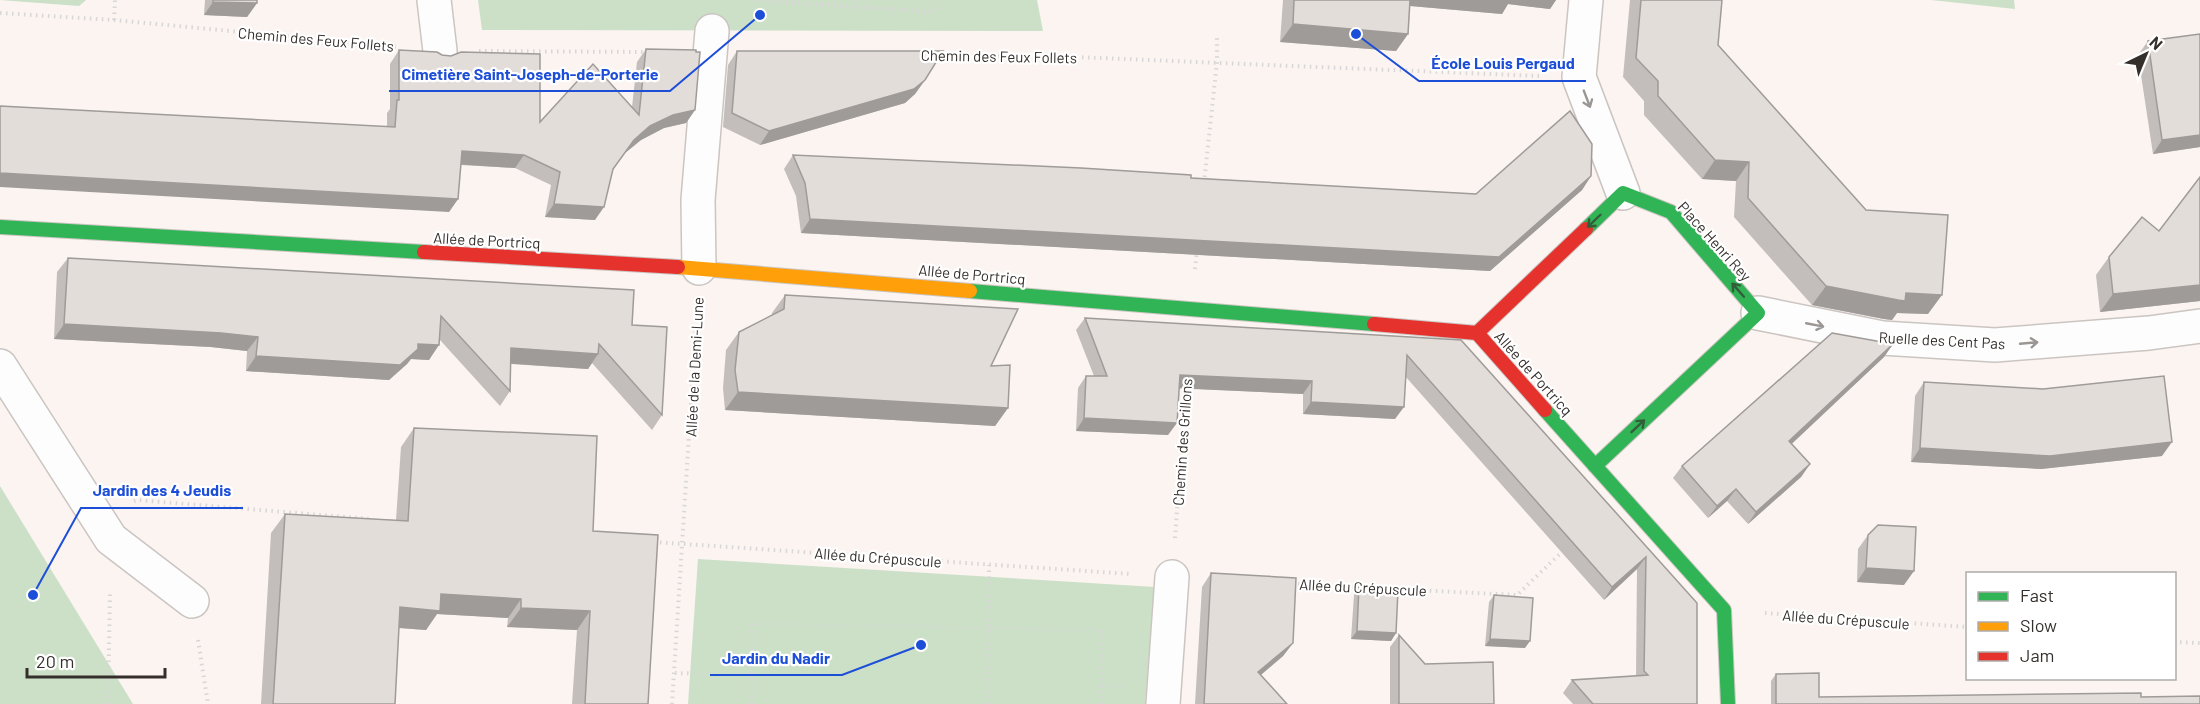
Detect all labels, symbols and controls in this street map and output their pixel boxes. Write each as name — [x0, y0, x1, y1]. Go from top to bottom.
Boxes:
street label: Chemin des Feux Follets — [237, 23, 395, 55]
north arrow — [2116, 24, 2176, 84]
text: N — [2146, 32, 2167, 53]
street label: Chemin des Feux Follets — [921, 46, 1077, 66]
callout: École Louis Pergaud — [1419, 47, 1586, 81]
text: École Louis Pergaud — [1431, 53, 1575, 72]
callout: Cimetière Saint-Joseph-de-Porterie — [389, 57, 670, 91]
text: Cimetière Saint-Joseph-de-Porterie — [401, 64, 659, 83]
one-way arrow — [1583, 89, 1594, 108]
street label: Place Henri Rey — [1675, 198, 1755, 285]
one-way arrow — [1586, 214, 1601, 228]
street label: Allée de Portricq — [433, 228, 541, 252]
street label: Allée de Portricq — [918, 260, 1026, 288]
one-way arrow — [1731, 283, 1745, 298]
street label: Allée de la Demi-Lune — [681, 297, 707, 437]
one-way arrow — [1805, 320, 1824, 331]
street label: Allée de Portricq — [1491, 327, 1577, 419]
street label: Ruelle des Cent Pas — [1878, 328, 2006, 352]
one-way arrow — [2019, 337, 2039, 348]
street label: Chemin des Grillons — [1169, 378, 1195, 506]
one-way arrow — [1630, 419, 1645, 433]
callout: Jardin des 4 Jeudis — [81, 474, 243, 508]
text: Jardin des 4 Jeudis — [93, 480, 231, 499]
street label: Allée du Crépuscule — [814, 544, 942, 570]
legend — [1966, 572, 2176, 680]
street label: Allée du Crépuscule — [1299, 575, 1427, 599]
text: Fast — [2020, 584, 2054, 606]
street label: Allée du Crépuscule — [1782, 606, 1910, 632]
text: Slow — [2020, 614, 2057, 636]
scale bar — [27, 641, 165, 679]
callout: Jardin du Nadir — [710, 641, 842, 675]
text: Jam — [2020, 644, 2054, 666]
text: Jardin du Nadir — [722, 648, 830, 667]
text: 20 m — [36, 650, 74, 672]

